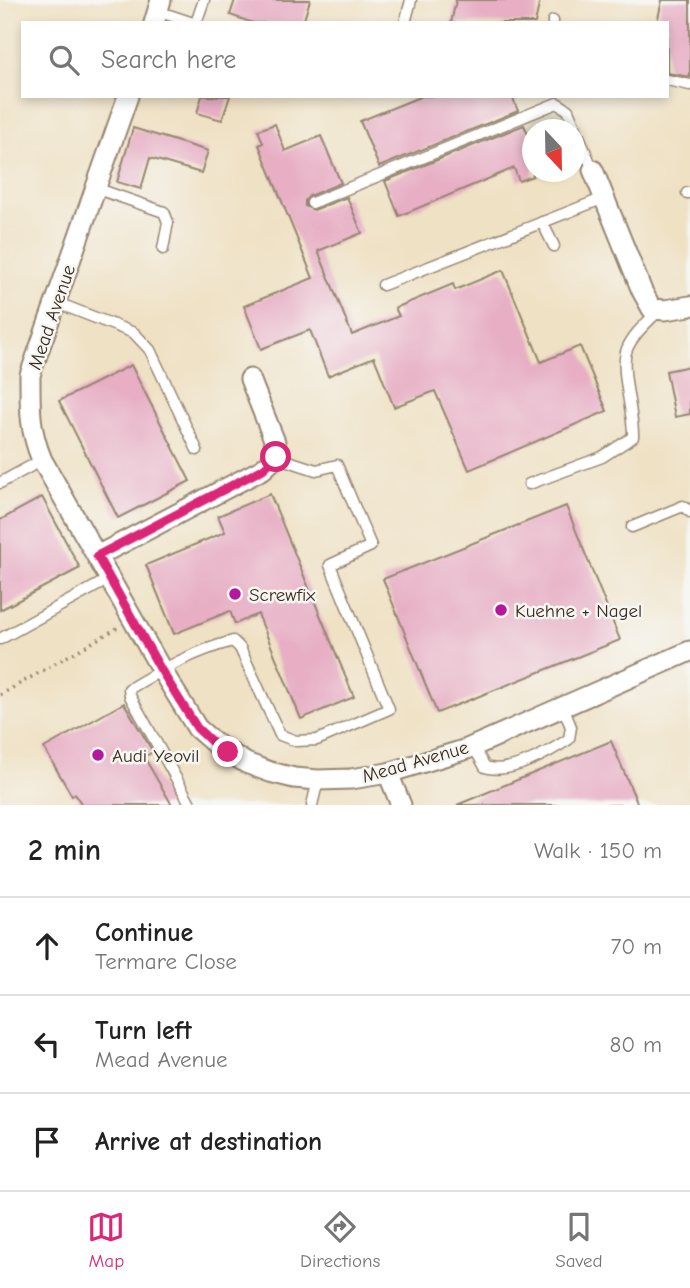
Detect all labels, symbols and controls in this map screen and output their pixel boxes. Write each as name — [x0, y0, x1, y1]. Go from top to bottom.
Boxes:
search box — [21, 21, 669, 98]
icon: search — [45, 41, 83, 79]
text: Search here — [101, 45, 236, 75]
north arrow — [522, 119, 585, 182]
street label: Mead Avenue — [24, 262, 80, 373]
route start — [260, 441, 291, 472]
place label: Screwfix — [249, 584, 316, 606]
marker: Screwfix — [227, 586, 243, 602]
place label: Kuehne + Nagel — [515, 600, 642, 622]
marker: Kuehne + Nagel — [493, 602, 509, 618]
route end — [212, 736, 243, 767]
street label: Mead Avenue — [360, 736, 471, 788]
place label: Audi Yeovil — [112, 745, 199, 767]
marker: Audi Yeovil — [90, 747, 106, 763]
text: 2 min — [28, 833, 101, 868]
text: Walk · 150 m — [534, 837, 662, 864]
text: Continue — [95, 918, 193, 948]
icon: ahead — [28, 927, 66, 965]
text: 70 m — [610, 933, 662, 960]
text: Termare Close — [95, 948, 237, 975]
text: Turn left — [95, 1016, 192, 1046]
icon: left — [28, 1025, 66, 1063]
text: 80 m — [609, 1031, 662, 1058]
text: Mead Avenue — [95, 1046, 228, 1073]
icon: arrive — [28, 1123, 66, 1161]
text: Arrive at destination — [95, 1127, 322, 1157]
tab: Map — [87, 1208, 125, 1272]
tab: Directions — [300, 1208, 380, 1272]
tab: Saved — [555, 1208, 603, 1272]

